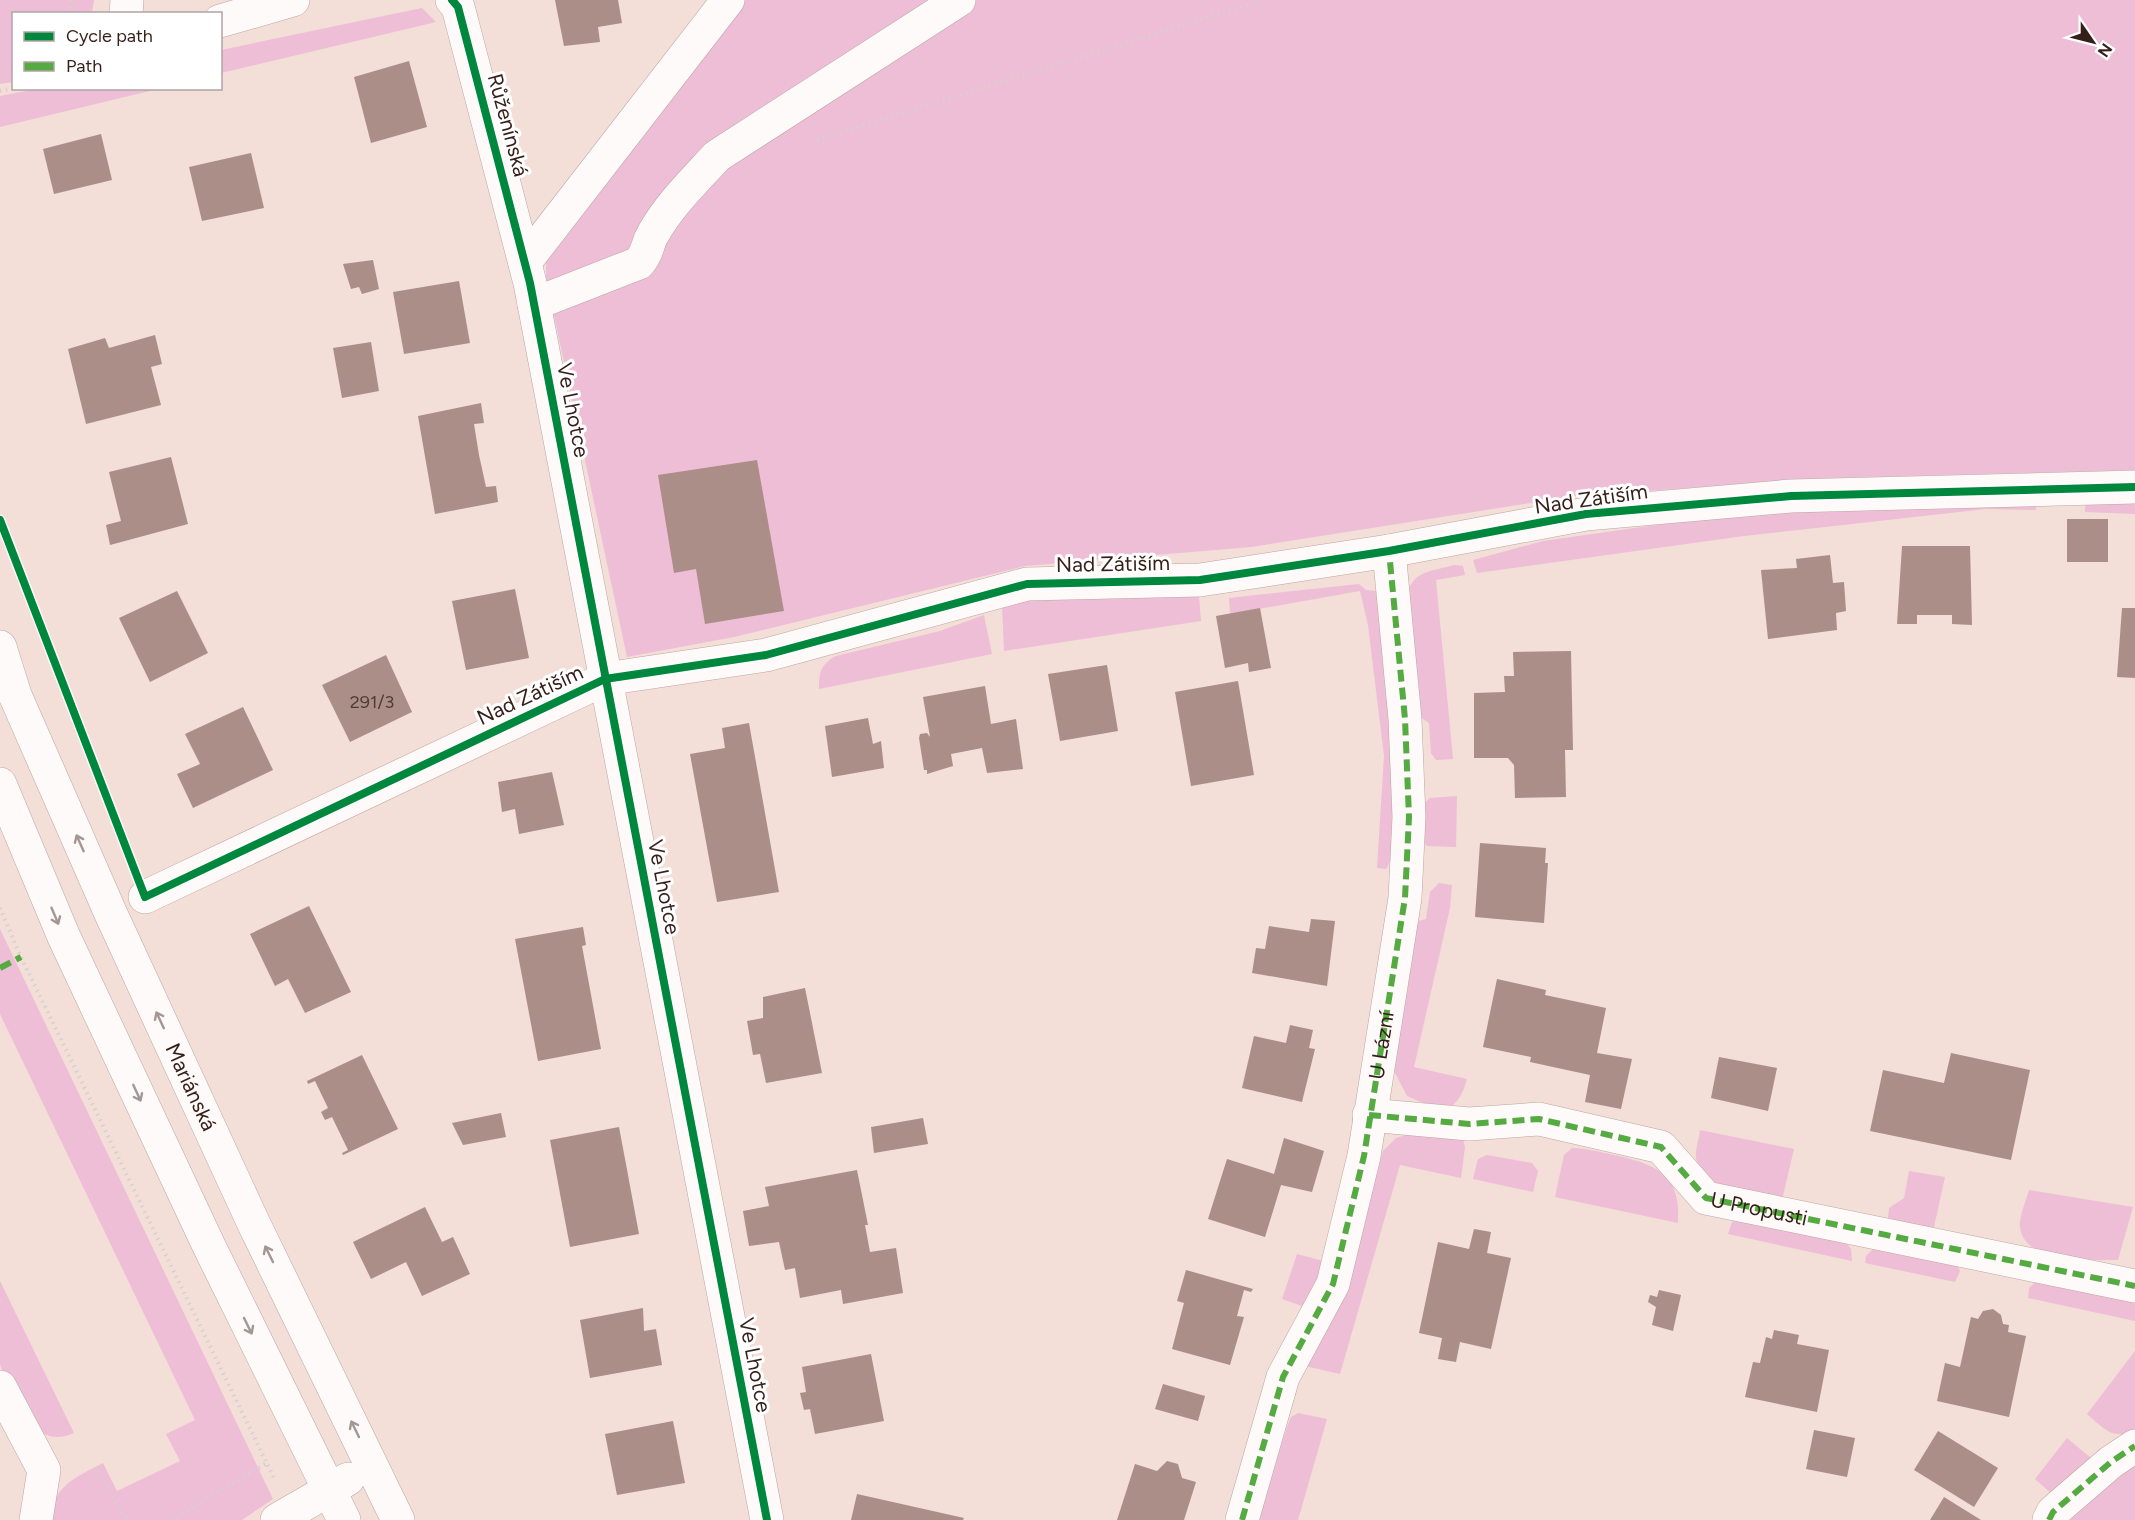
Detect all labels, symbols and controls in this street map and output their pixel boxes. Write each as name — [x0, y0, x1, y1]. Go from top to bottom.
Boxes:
legend — [12, 12, 222, 90]
north arrow — [2063, 12, 2123, 72]
text: Cycle path — [66, 25, 153, 47]
text: N — [2094, 40, 2116, 61]
text: Path — [66, 55, 102, 77]
street label: Růženínská — [483, 71, 534, 179]
street label: Ve Lhotce — [552, 360, 595, 459]
street label: Nad Zátiším — [1533, 478, 1649, 519]
street label: Nad Zátiším — [1056, 550, 1170, 577]
street label: Nad Zátiším — [473, 659, 587, 730]
house number: 291/3 — [350, 691, 394, 713]
one-way arrow — [74, 834, 85, 852]
street label: Ve Lhotce — [643, 837, 686, 936]
one-way arrow — [50, 906, 61, 925]
street label: U Lázní — [1363, 1008, 1399, 1081]
one-way arrow — [154, 1012, 166, 1030]
street label: Mariánská — [160, 1039, 222, 1135]
one-way arrow — [131, 1083, 143, 1101]
street label: U Propusti — [1709, 1186, 1810, 1231]
one-way arrow — [263, 1246, 274, 1264]
street label: Ve Lhotce — [734, 1315, 777, 1414]
one-way arrow — [243, 1316, 255, 1334]
one-way arrow — [348, 1421, 360, 1439]

